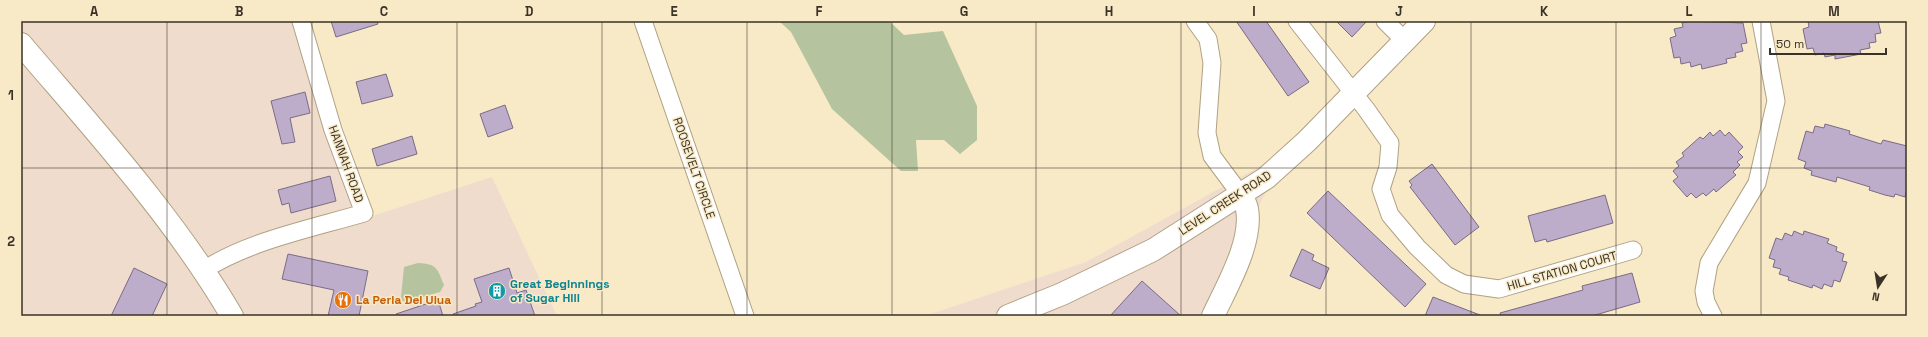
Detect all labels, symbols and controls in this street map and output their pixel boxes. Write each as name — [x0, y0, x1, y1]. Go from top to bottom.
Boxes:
text: A — [90, 3, 99, 20]
text: B — [235, 3, 244, 20]
text: C — [380, 3, 388, 20]
text: D — [525, 3, 534, 20]
text: E — [670, 3, 678, 20]
text: F — [816, 3, 823, 20]
text: G — [960, 3, 968, 20]
text: H — [1105, 3, 1113, 20]
text: I — [1252, 3, 1256, 20]
text: J — [1395, 3, 1403, 20]
text: K — [1540, 3, 1549, 20]
text: L — [1685, 3, 1693, 20]
text: M — [1828, 3, 1840, 20]
scale bar — [1770, 30, 1886, 56]
text: 50 m — [1776, 36, 1804, 52]
text: 1 — [8, 87, 14, 104]
street label: ROOSEVELT CIRCLE — [669, 115, 719, 221]
street label: HANNAH ROAD — [325, 123, 367, 205]
street label: LEVEL CREEK ROAD — [1176, 167, 1274, 239]
text: 2 — [7, 233, 15, 250]
street label: HILL STATION COURT — [1505, 248, 1619, 294]
north arrow — [1858, 267, 1898, 307]
place label: Great Beginnings of Sugar Hill — [510, 276, 609, 306]
building icon: Great Beginnings of Sugar Hill — [487, 281, 507, 301]
text: N — [1871, 289, 1881, 304]
restaurant icon: La Perla Del Ulua — [333, 290, 353, 310]
place label: La Perla Del Ulua — [356, 292, 451, 308]

